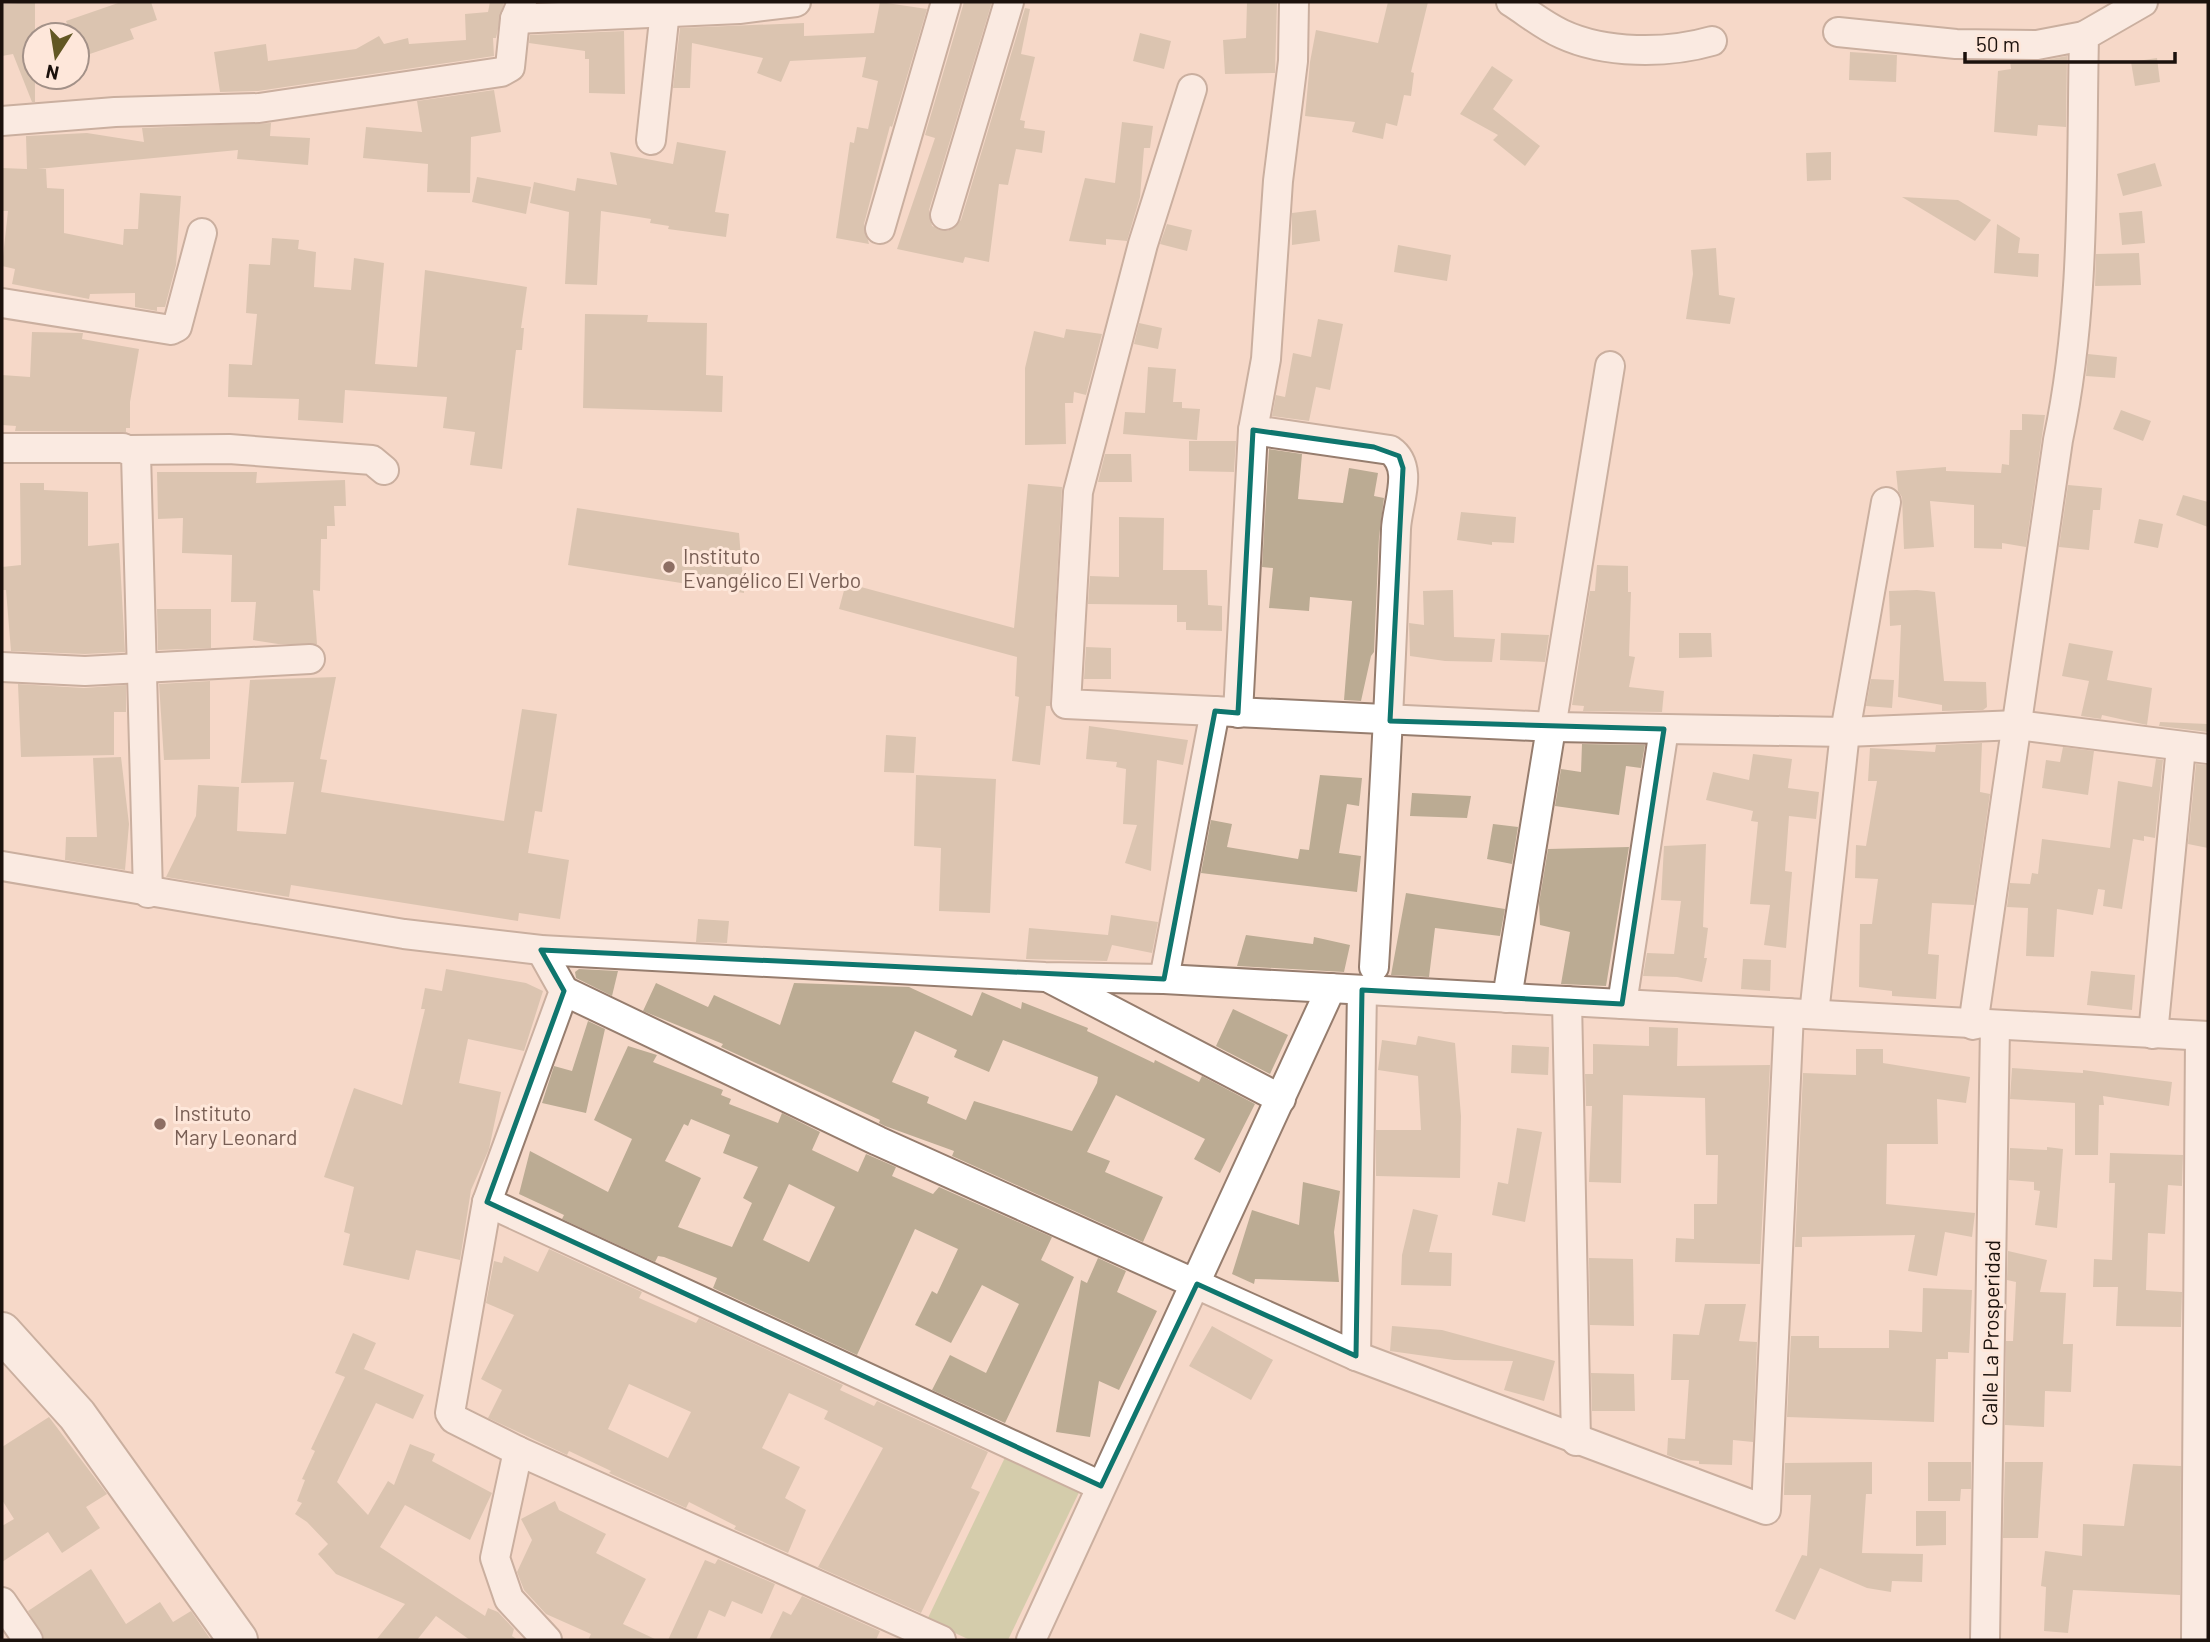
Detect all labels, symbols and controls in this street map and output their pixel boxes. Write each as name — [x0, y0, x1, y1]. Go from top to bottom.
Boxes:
north arrow — [21, 21, 91, 91]
scale bar — [1965, 21, 2175, 65]
text: 50 m — [1976, 31, 2020, 56]
text: N — [44, 61, 61, 86]
place label: Instituto Evangélico El Verbo — [683, 543, 861, 592]
marker: Instituto Evangélico El Verbo — [661, 559, 677, 575]
place label: Instituto Mary Leonard — [174, 1100, 297, 1149]
marker: Instituto Mary Leonard — [152, 1116, 168, 1132]
street label: Calle La Prosperidad — [1976, 1240, 2004, 1426]

